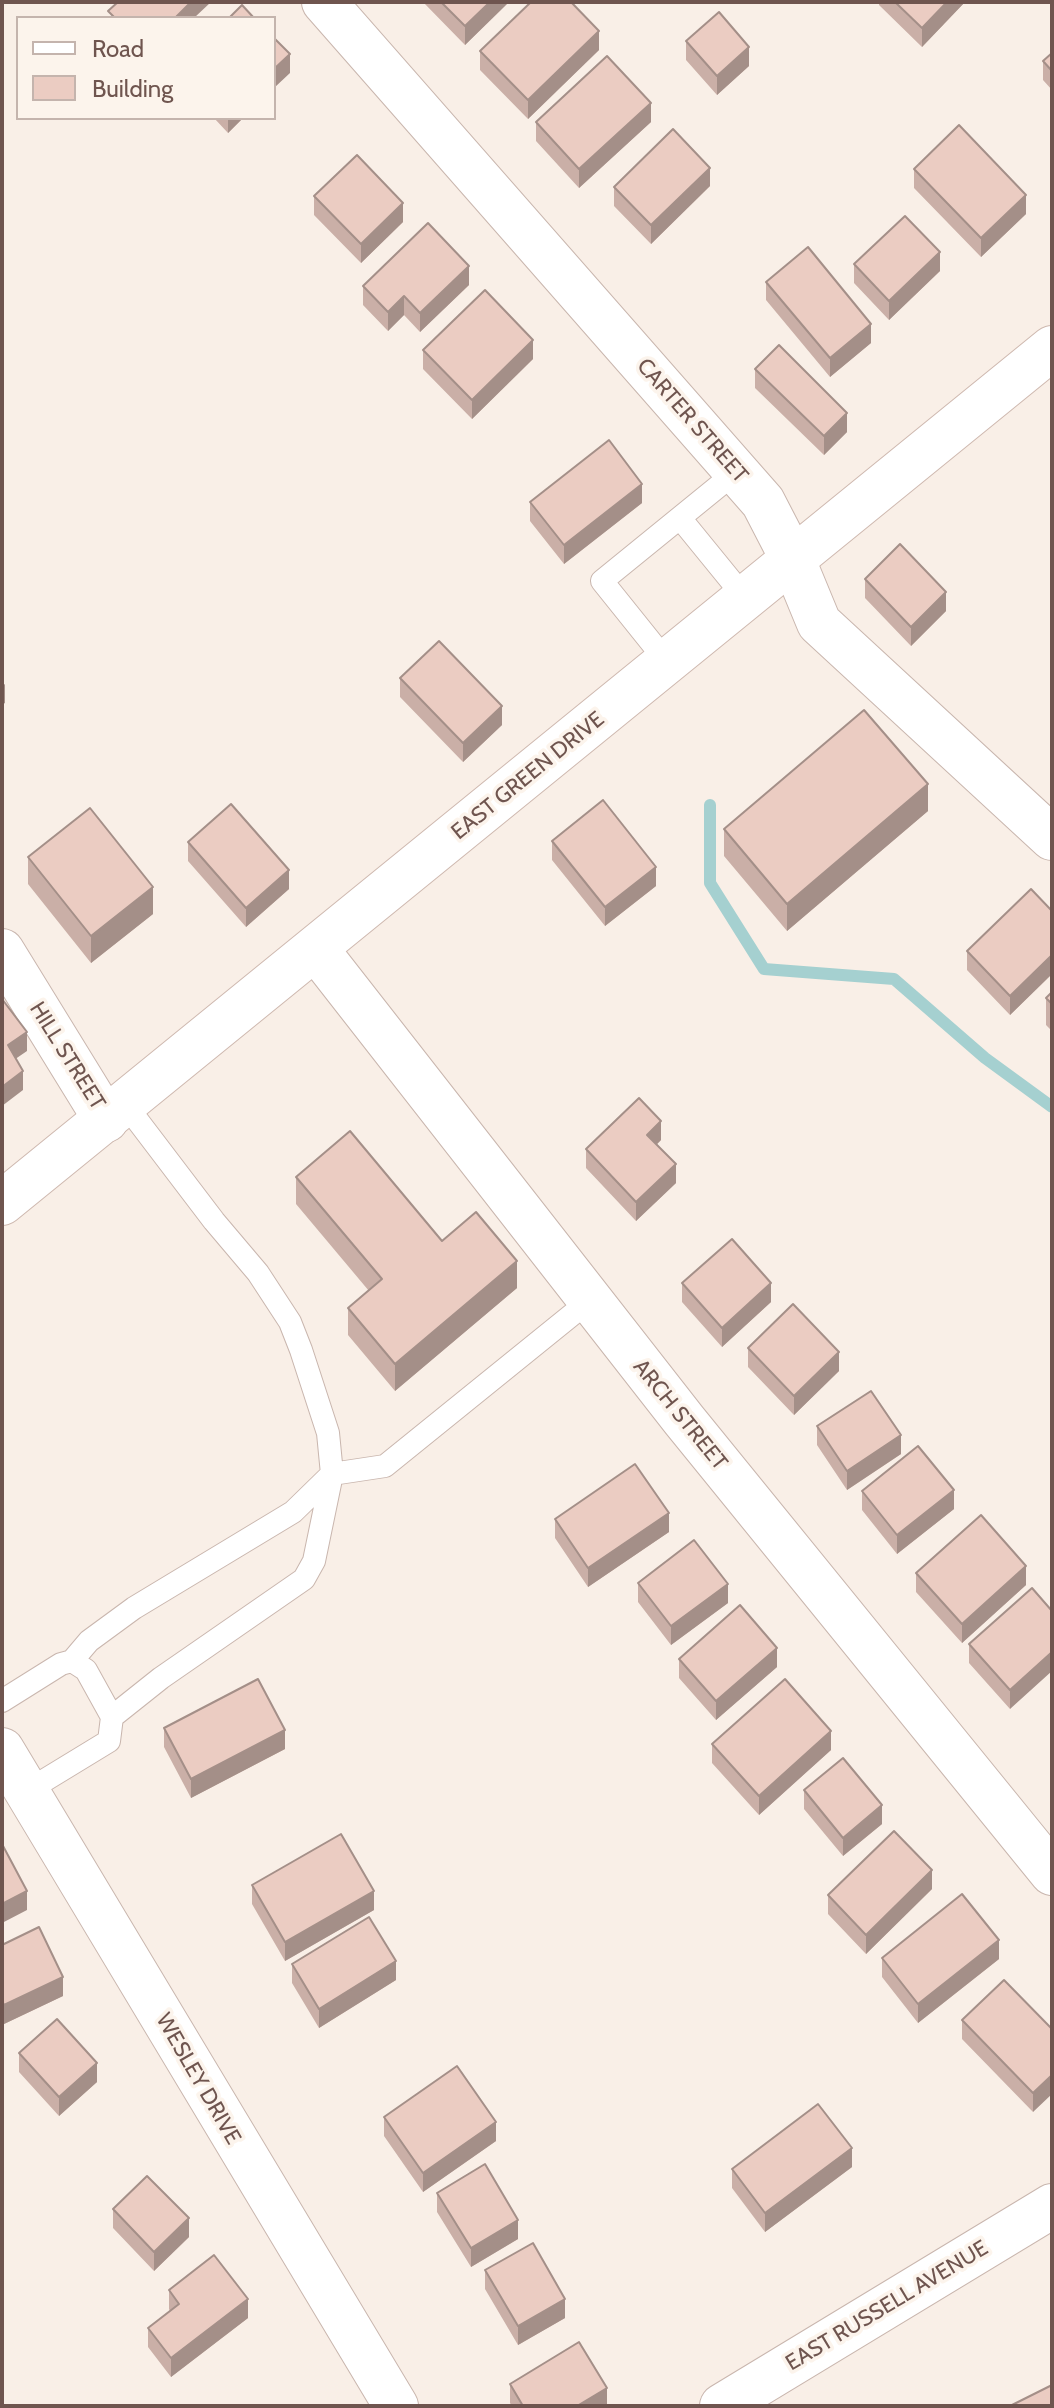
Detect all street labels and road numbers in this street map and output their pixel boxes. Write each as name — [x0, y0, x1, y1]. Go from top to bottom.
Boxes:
street label: CARTER STREET — [631, 353, 753, 489]
street label: EAST GREEN DRIVE — [446, 706, 610, 846]
street label: HILL STREET — [23, 997, 111, 1115]
street label: ARCH STREET — [627, 1354, 733, 1476]
street label: WESLEY DRIVE — [150, 2009, 246, 2149]
street label: EAST RUSSELL AVENUE — [781, 2235, 993, 2377]

